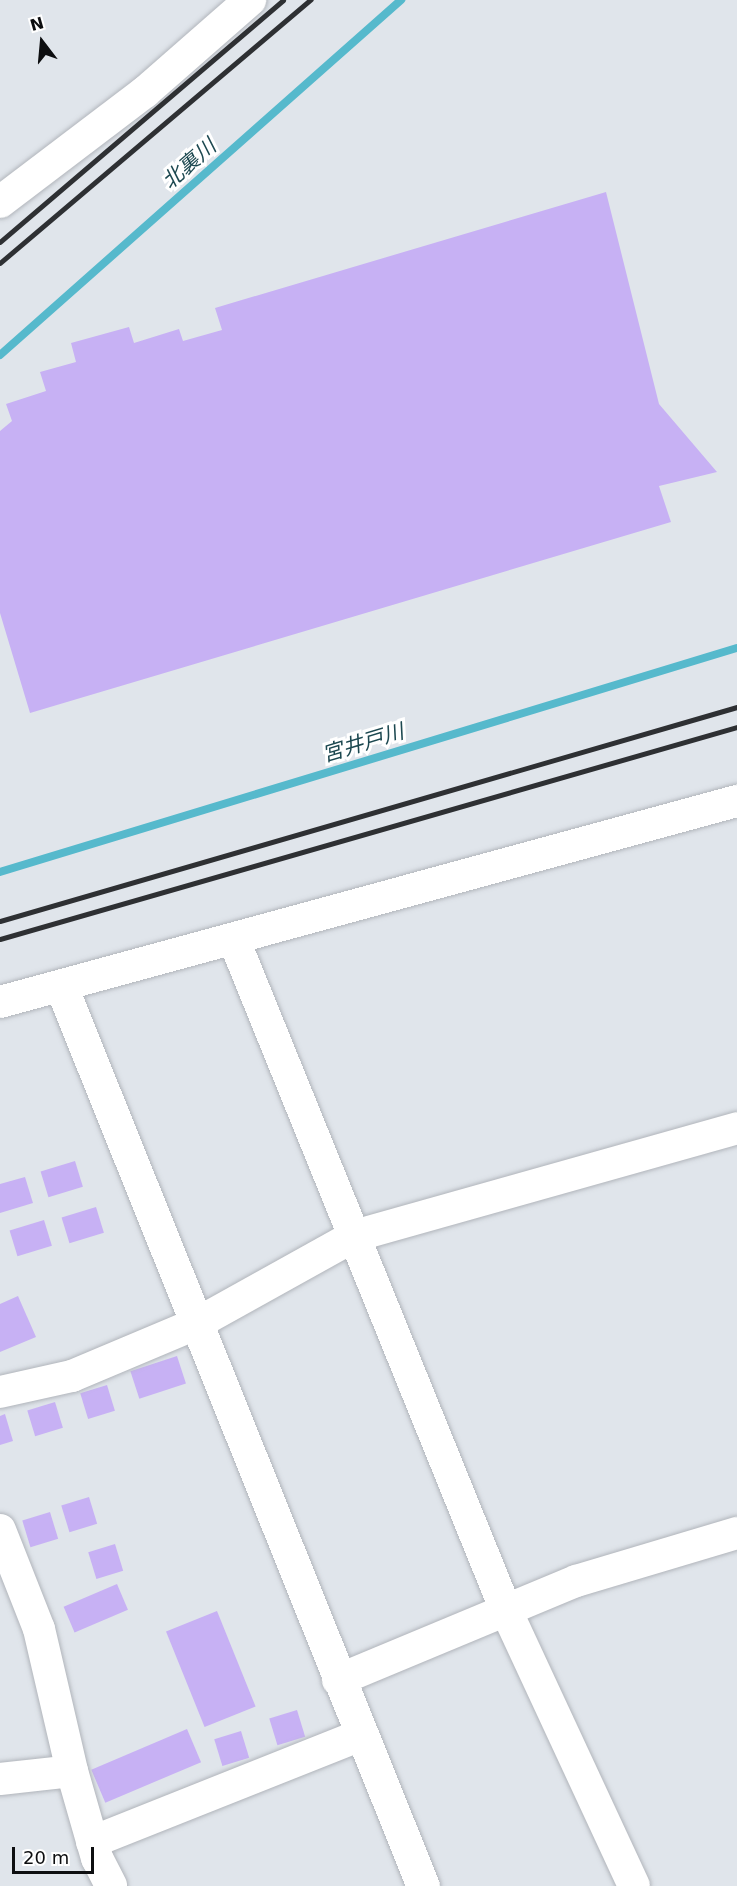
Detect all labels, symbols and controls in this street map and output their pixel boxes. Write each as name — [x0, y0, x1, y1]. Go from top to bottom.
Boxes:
north arrow — [12, 12, 72, 72]
text: N — [28, 13, 46, 35]
water label: 北裏川 — [157, 134, 221, 194]
water label: 宮井戸川 — [319, 719, 407, 767]
scale bar — [15, 1835, 98, 1873]
text: 20 m — [23, 1847, 69, 1868]

